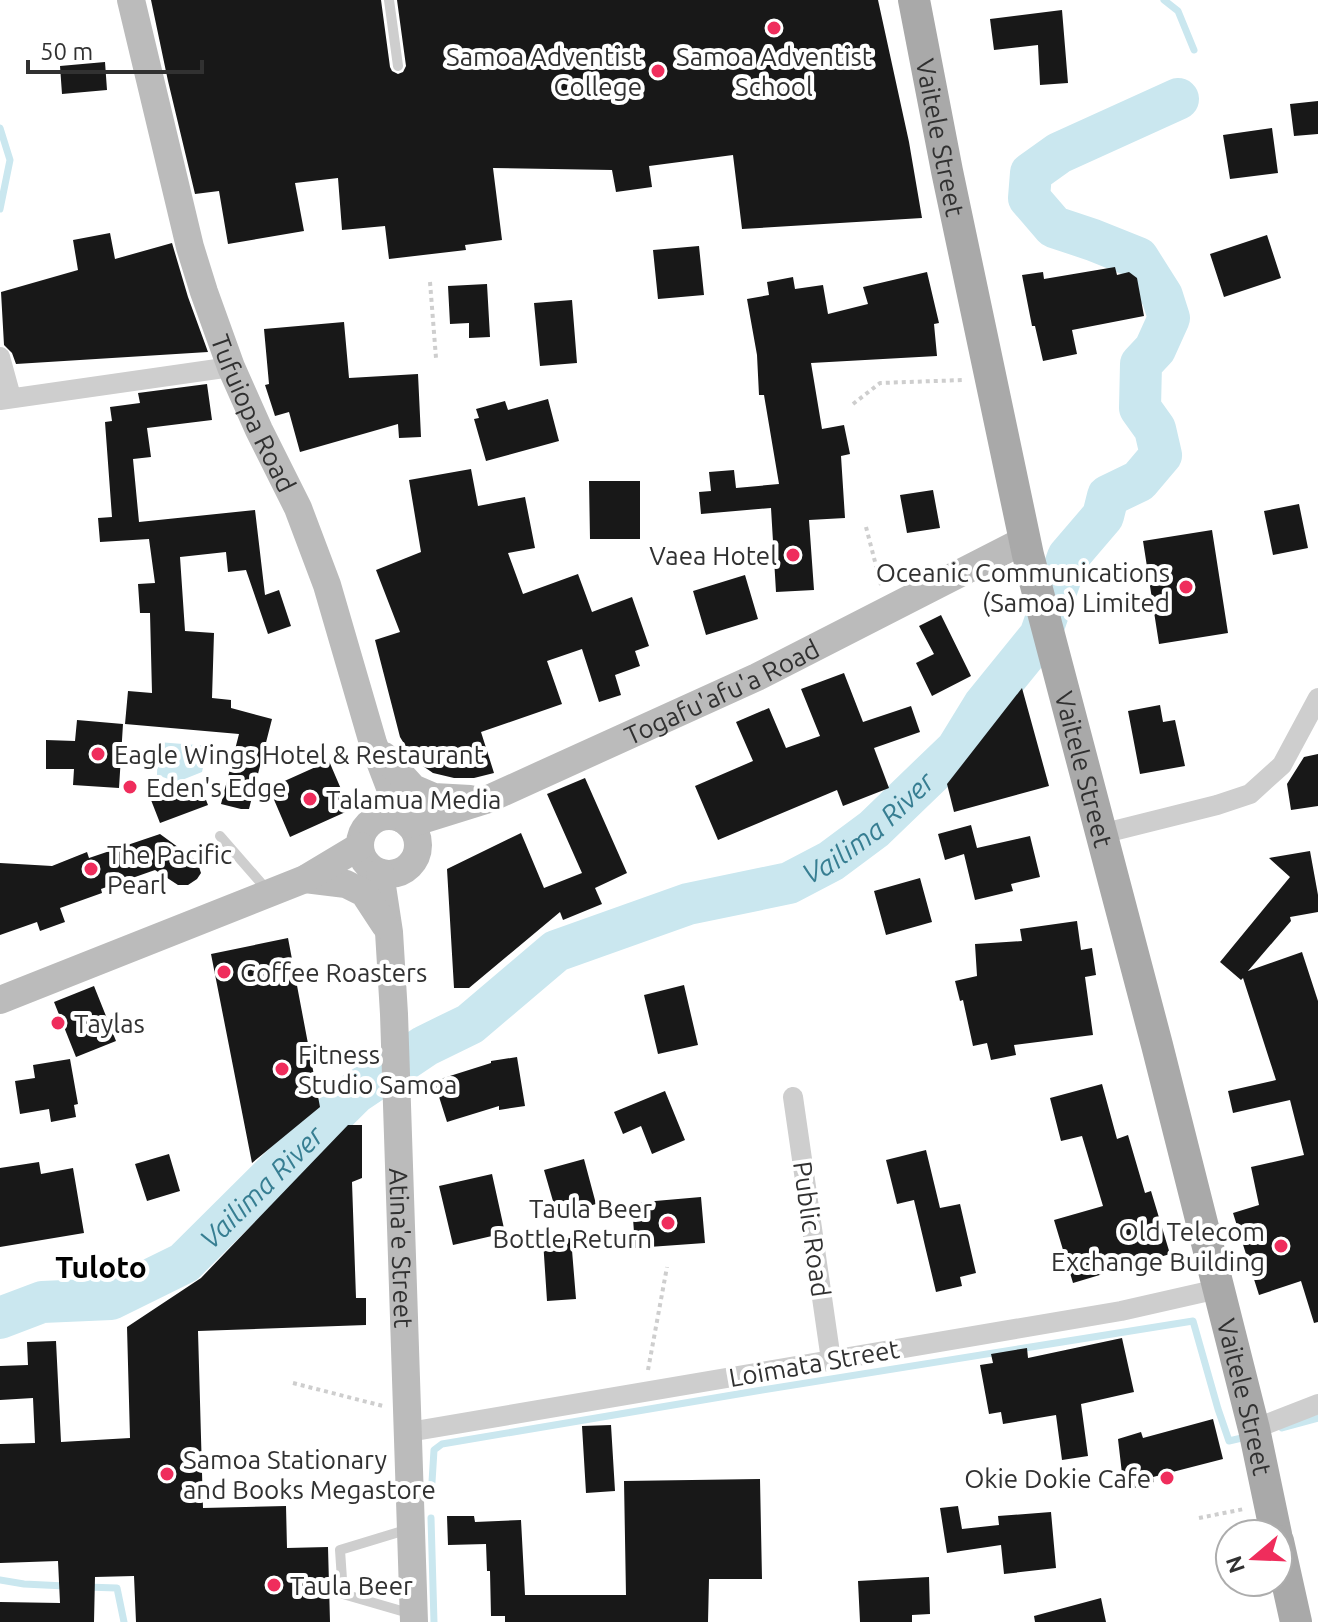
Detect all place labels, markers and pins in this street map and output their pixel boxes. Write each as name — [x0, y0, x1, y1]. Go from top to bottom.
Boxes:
marker: Samoa Adventist School — [765, 19, 783, 37]
place label: Samoa Adventist College — [446, 42, 642, 101]
place label: Samoa Adventist School — [676, 42, 872, 101]
marker: Samoa Adventist College — [649, 62, 667, 80]
place label: Vaea Hotel — [649, 541, 777, 570]
marker: Vaea Hotel — [784, 546, 802, 564]
place label: Oceanic Communications (Samoa) Limited — [876, 558, 1170, 617]
marker: Oceanic Communications (Samoa) Limited — [1177, 578, 1195, 596]
place label: Eagle Wings Hotel & Restaurant — [114, 740, 484, 769]
marker: Eagle Wings Hotel & Restaurant — [89, 745, 107, 763]
place label: Eden's Edge — [146, 773, 287, 802]
marker: Eden's Edge — [121, 778, 139, 796]
place label: Talamua Media — [326, 785, 501, 814]
marker: Talamua Media — [301, 790, 319, 808]
place label: The Pacific Pearl — [107, 840, 232, 899]
marker: The Pacific Pearl — [82, 860, 100, 878]
place label: Coffee Roasters — [240, 958, 427, 987]
marker: Coffee Roasters — [215, 963, 233, 981]
place label: Taylas — [74, 1009, 145, 1038]
marker: Taylas — [49, 1014, 67, 1032]
place label: Fitness Studio Samoa — [298, 1040, 457, 1099]
marker: Fitness Studio Samoa — [273, 1060, 291, 1078]
place label: Taula Beer Bottle Return — [492, 1194, 652, 1253]
marker: Taula Beer Bottle Return — [659, 1214, 677, 1232]
place label: Old Telecom Exchange Building — [1051, 1217, 1265, 1276]
marker: Old Telecom Exchange Building — [1272, 1237, 1290, 1255]
place label: Samoa Stationary and Books Megastore — [183, 1445, 436, 1504]
place label: Okie Dokie Cafe — [964, 1464, 1151, 1493]
marker: Samoa Stationary and Books Megastore — [158, 1465, 176, 1483]
marker: Okie Dokie Cafe — [1158, 1469, 1176, 1487]
place label: Taula Beer — [290, 1571, 413, 1600]
marker: Taula Beer — [265, 1576, 283, 1594]

